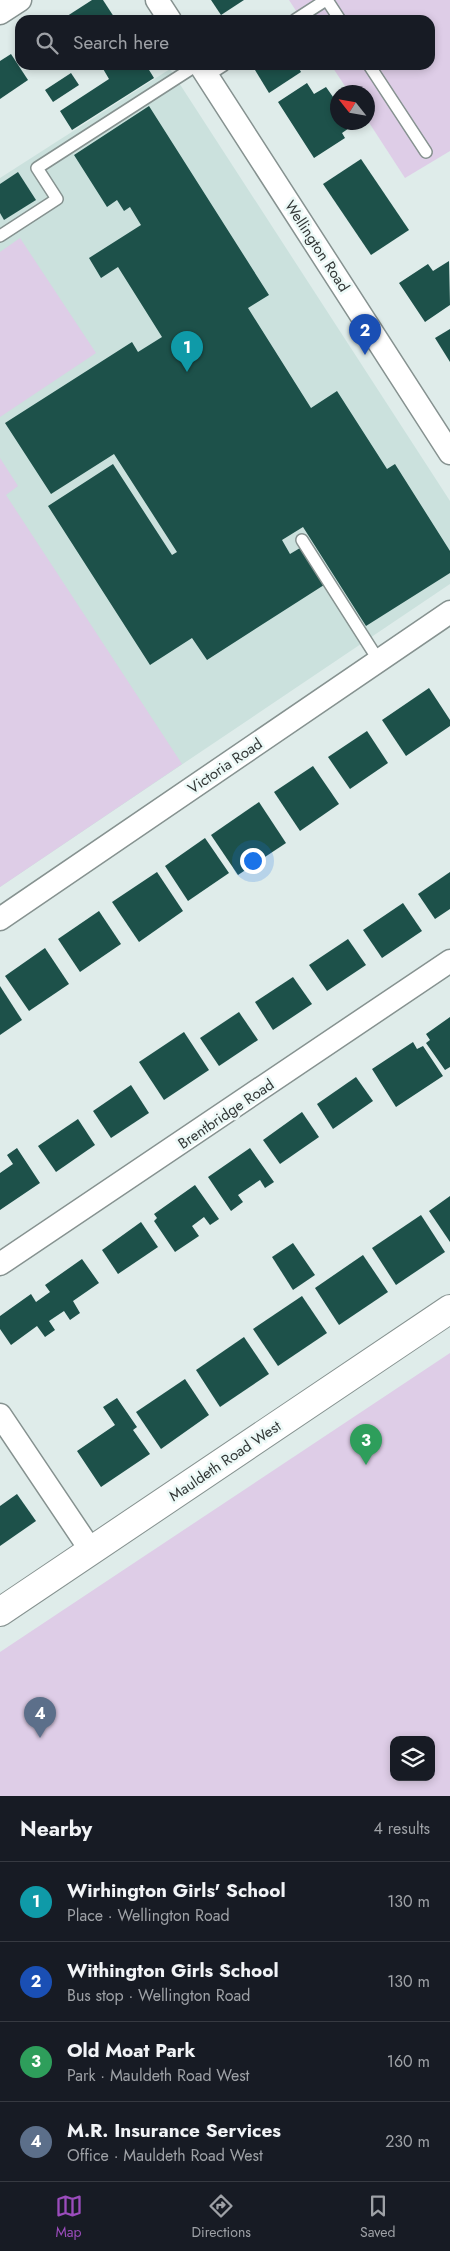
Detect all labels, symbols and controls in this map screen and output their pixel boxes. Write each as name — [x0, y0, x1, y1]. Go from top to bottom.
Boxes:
search box — [15, 15, 435, 70]
icon: search — [33, 29, 61, 57]
text: Search here — [73, 29, 169, 56]
north arrow — [330, 85, 375, 130]
street label: Wellington Road — [279, 196, 355, 296]
pin: 2 — [349, 314, 381, 355]
pin: 1 — [171, 331, 203, 372]
street label: Victoria Road — [183, 733, 267, 799]
your location — [240, 848, 266, 874]
street label: Brentbridge Road — [174, 1074, 278, 1154]
street label: Mauldeth Road West — [165, 1415, 286, 1507]
pin: 3 — [350, 1424, 382, 1465]
pin: 4 — [24, 1697, 56, 1738]
map controls — [390, 1736, 435, 1781]
button: layers — [390, 1736, 435, 1781]
text: Nearby — [20, 1814, 92, 1844]
text: 4 results — [374, 1817, 430, 1840]
text: Wirhington Girls' School — [67, 1877, 286, 1904]
text: 1 — [32, 1890, 40, 1913]
text: 130 m — [387, 1890, 430, 1913]
text: Place · Wellington Road — [67, 1904, 230, 1927]
text: Withington Girls School — [67, 1957, 279, 1984]
text: 2 — [31, 1970, 41, 1993]
text: 130 m — [387, 1970, 430, 1993]
text: Bus stop · Wellington Road — [67, 1984, 250, 2007]
text: Old Moat Park — [67, 2037, 196, 2064]
text: 3 — [31, 2050, 41, 2073]
text: 160 m — [387, 2050, 430, 2073]
text: Park · Mauldeth Road West — [67, 2064, 249, 2087]
text: M.R. Insurance Services — [67, 2117, 281, 2144]
text: 4 — [30, 2130, 42, 2153]
text: 230 m — [385, 2130, 430, 2153]
text: Office · Mauldeth Road West — [67, 2144, 263, 2167]
tab: Map — [55, 2192, 83, 2242]
tab: Directions — [192, 2192, 251, 2242]
tab: Saved — [360, 2192, 395, 2242]

